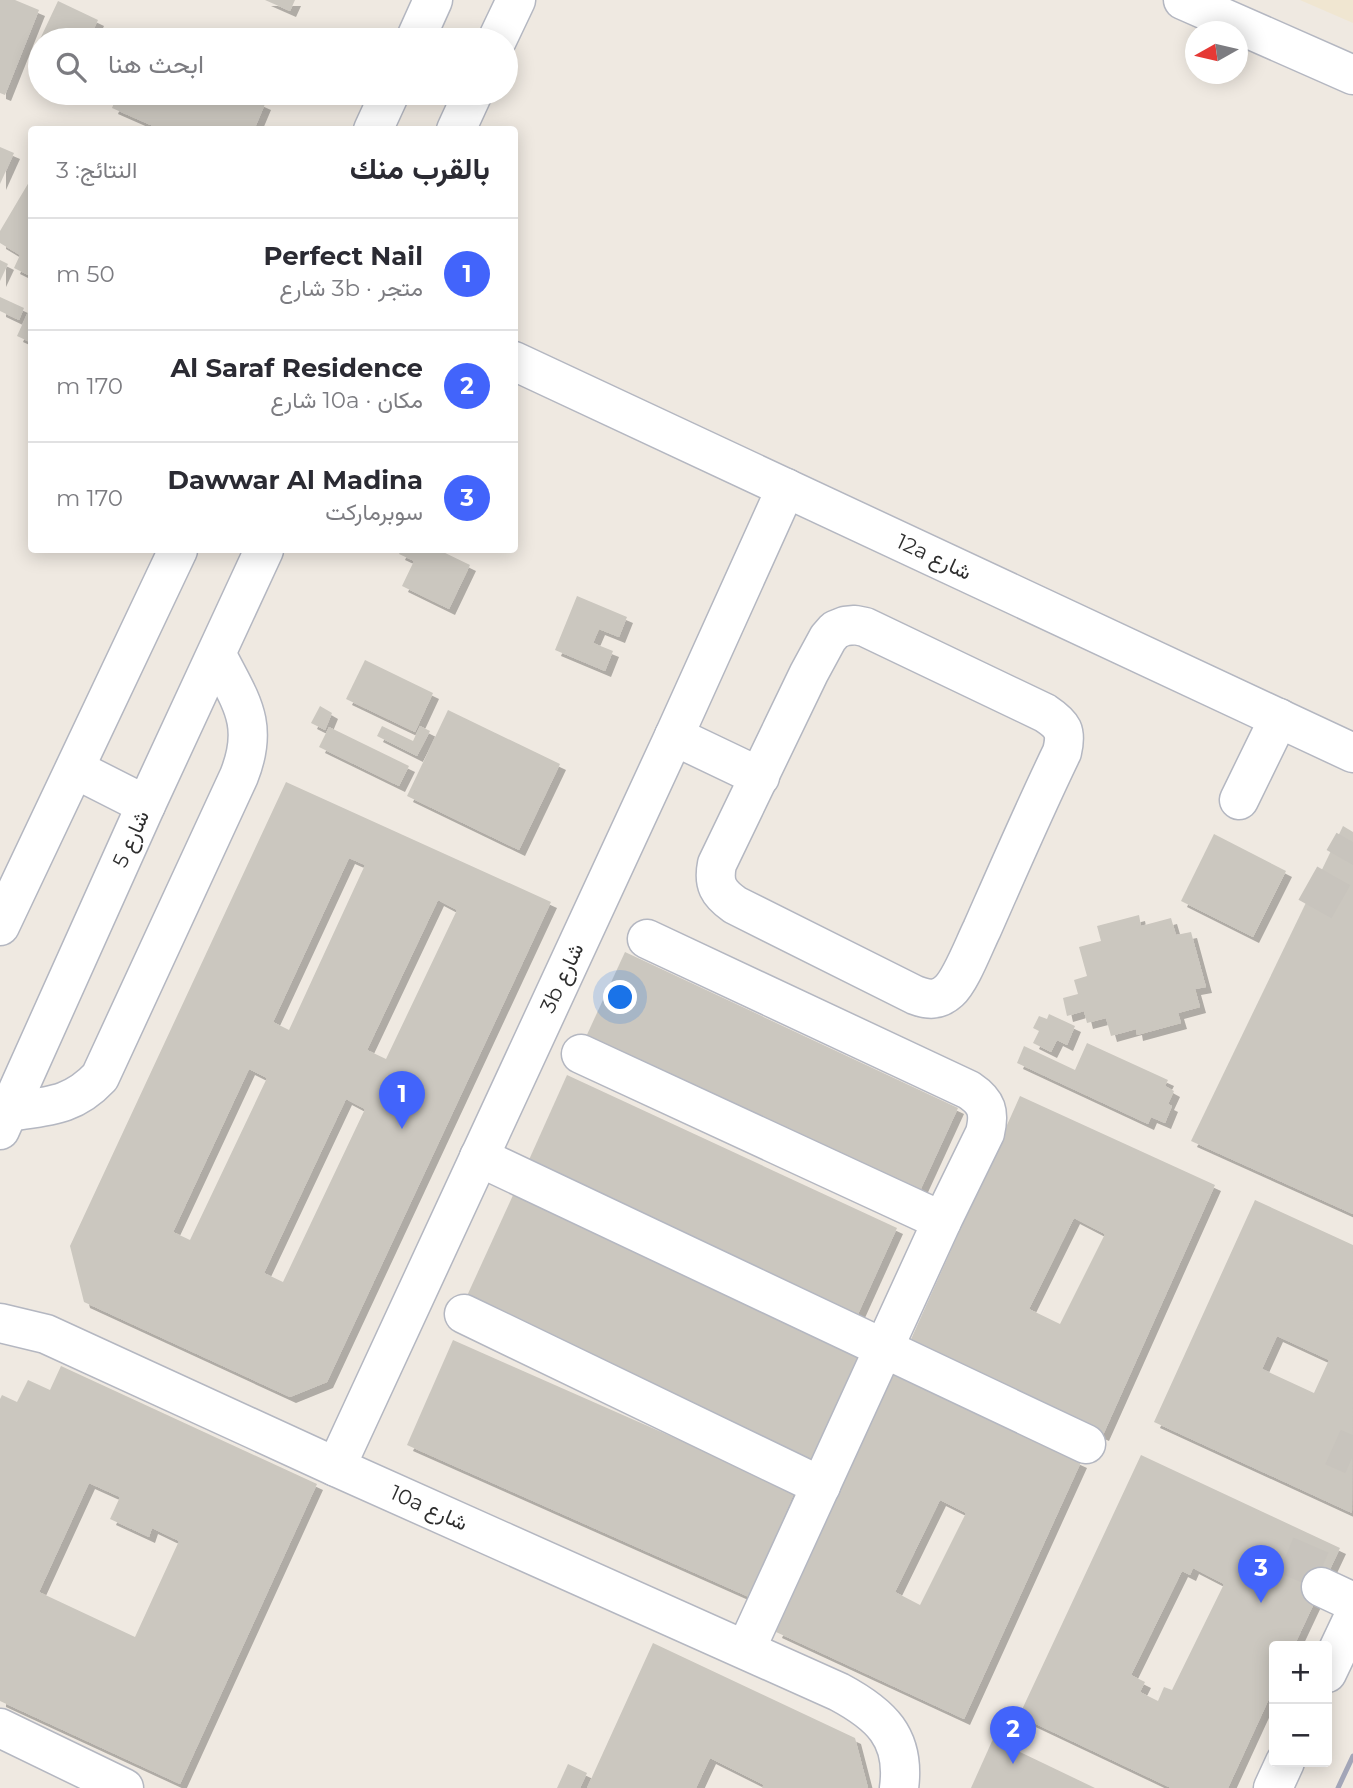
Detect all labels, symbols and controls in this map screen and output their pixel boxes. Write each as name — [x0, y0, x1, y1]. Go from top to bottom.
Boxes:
north arrow — [1185, 21, 1248, 84]
search box — [28, 28, 518, 105]
icon: search — [52, 48, 90, 86]
text: ابحث هنا — [108, 48, 204, 80]
text: بالقرب منك — [350, 150, 490, 187]
text: النتائج: 3 — [56, 156, 137, 184]
text: Perfect Nail — [263, 240, 423, 272]
text: 50 m — [56, 260, 115, 288]
text: 1 — [462, 260, 472, 288]
text: متجر · 3b شارع — [279, 274, 423, 302]
text: Al Saraf Residence — [170, 352, 423, 384]
text: 170 m — [56, 372, 123, 400]
text: 2 — [460, 372, 474, 400]
text: مكان · 10a شارع — [270, 386, 423, 414]
text: Dawwar Al Madina — [167, 464, 423, 496]
text: 170 m — [56, 484, 123, 512]
text: 3 — [460, 484, 474, 512]
text: سوبرماركت — [325, 498, 423, 526]
street label: 12a شارع — [892, 528, 976, 587]
street label: شارع 5 — [107, 806, 156, 872]
street label: 3b شارع — [535, 939, 590, 1017]
your location — [603, 980, 637, 1014]
pin: 1 — [379, 1071, 425, 1129]
street label: 10a شارع — [386, 1480, 472, 1537]
pin: 3 — [1238, 1545, 1284, 1603]
map controls — [1269, 1641, 1332, 1767]
button: + — [1269, 1641, 1332, 1704]
button: − — [1269, 1704, 1332, 1767]
pin: 2 — [990, 1706, 1036, 1764]

